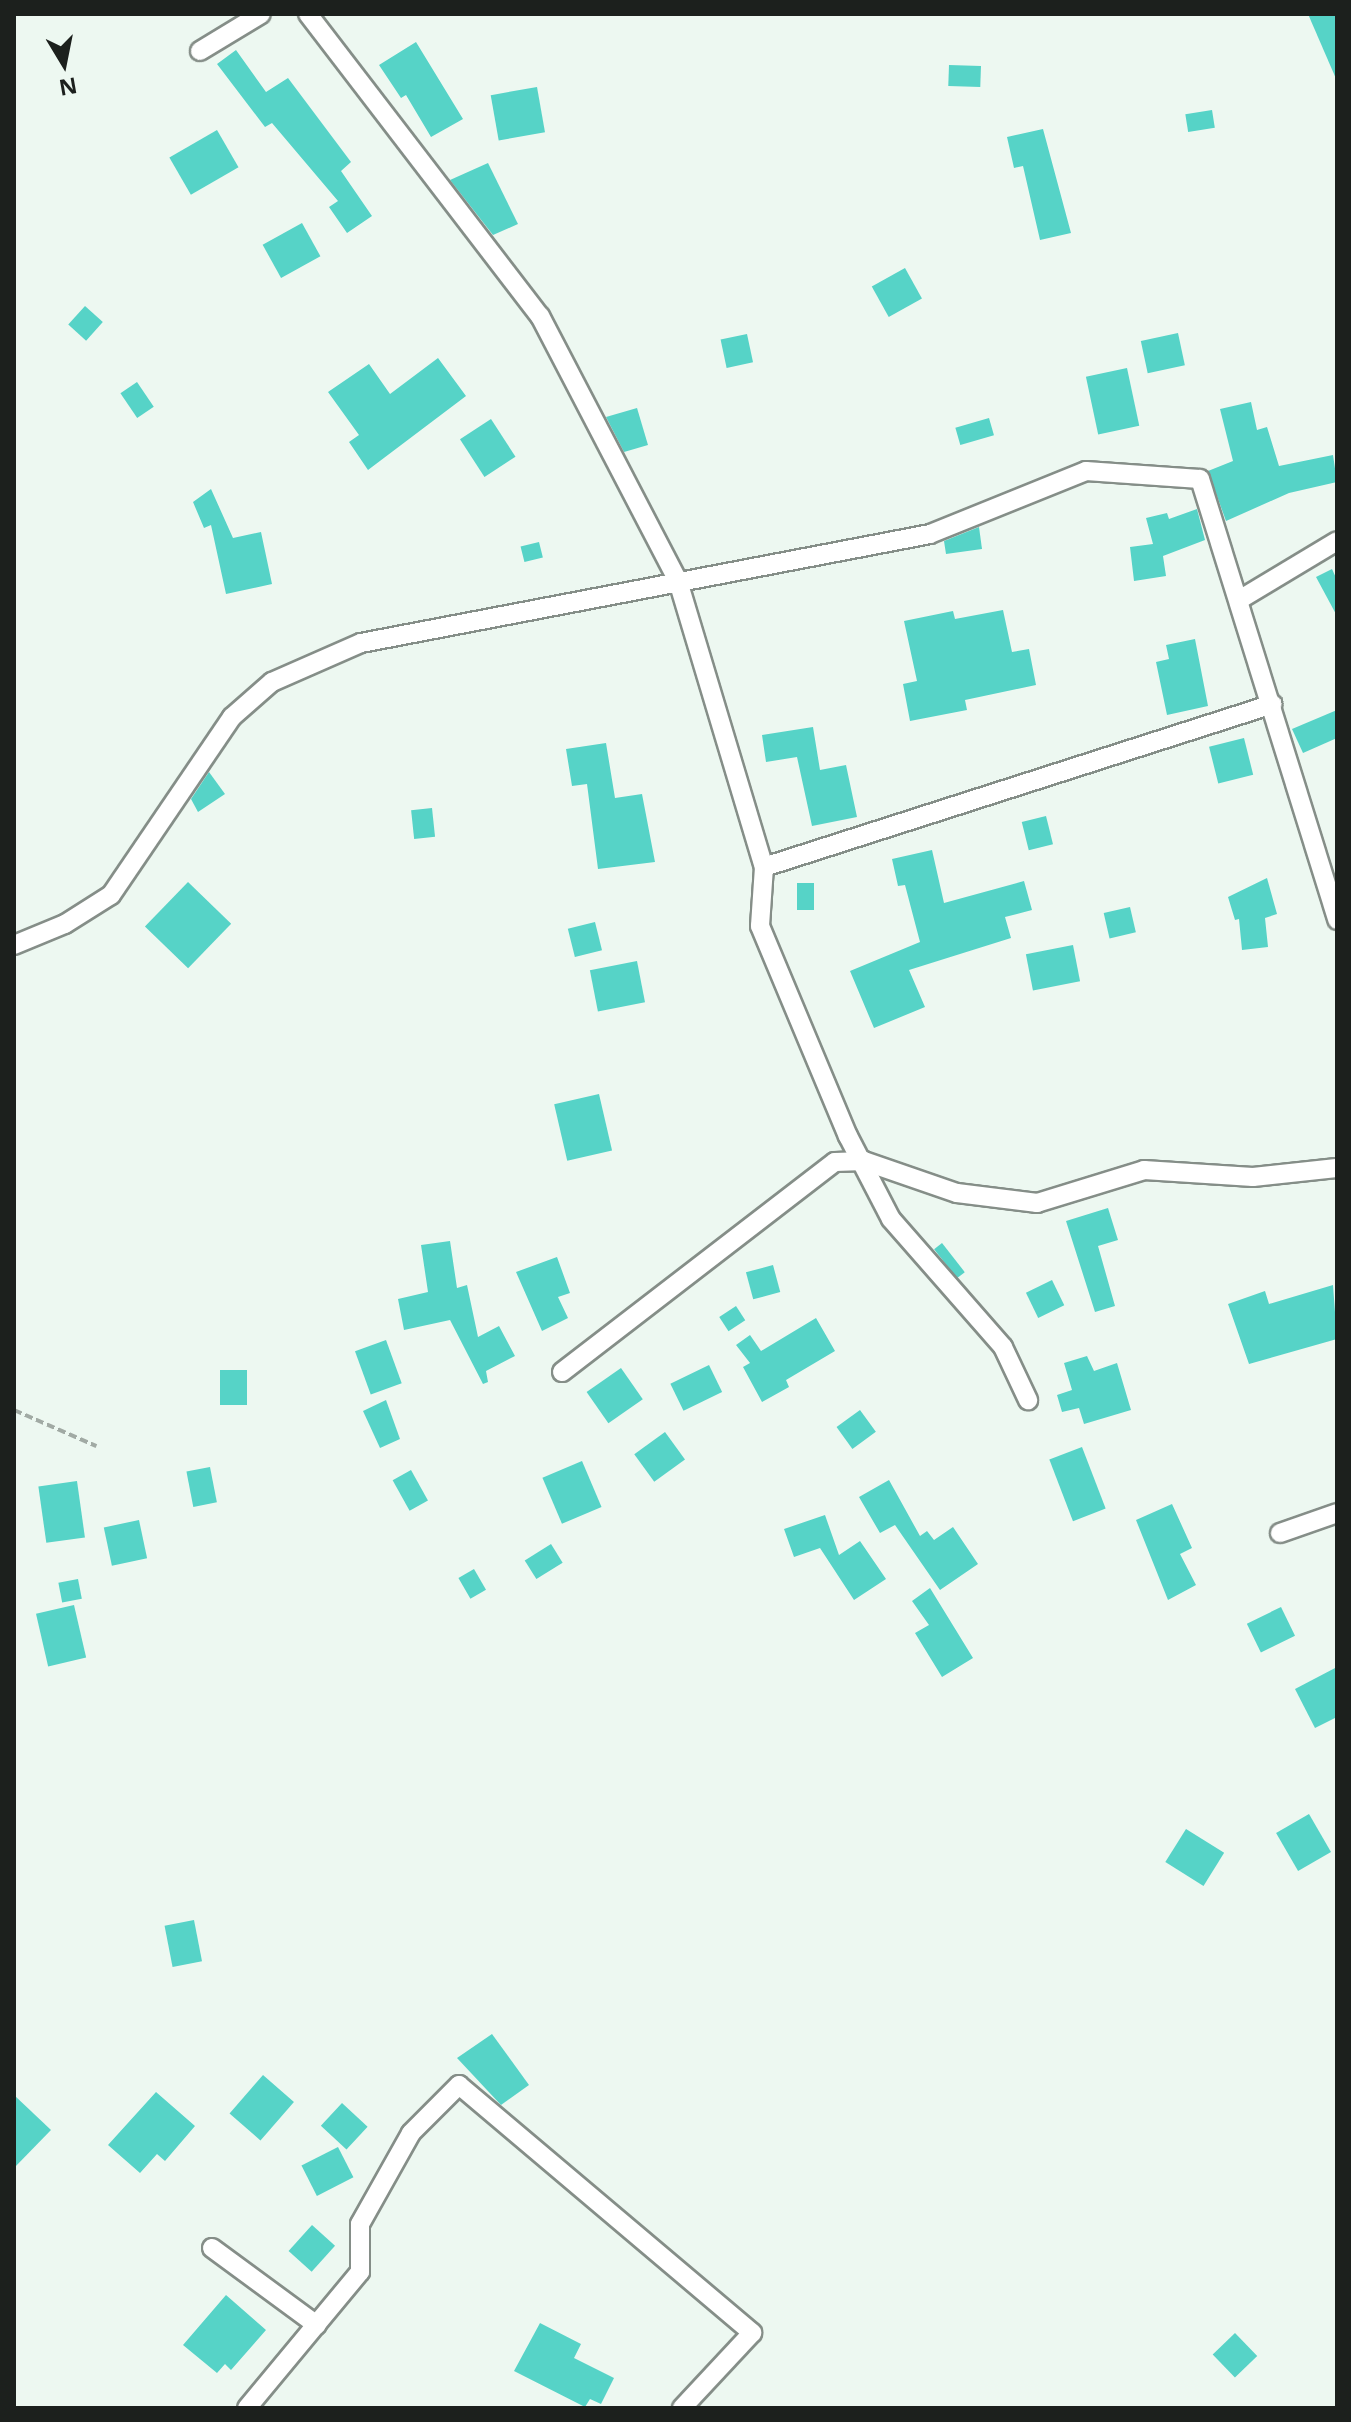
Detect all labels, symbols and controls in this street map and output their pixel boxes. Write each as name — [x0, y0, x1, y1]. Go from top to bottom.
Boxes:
north arrow — [24, 24, 104, 104]
text: N — [57, 71, 80, 104]

